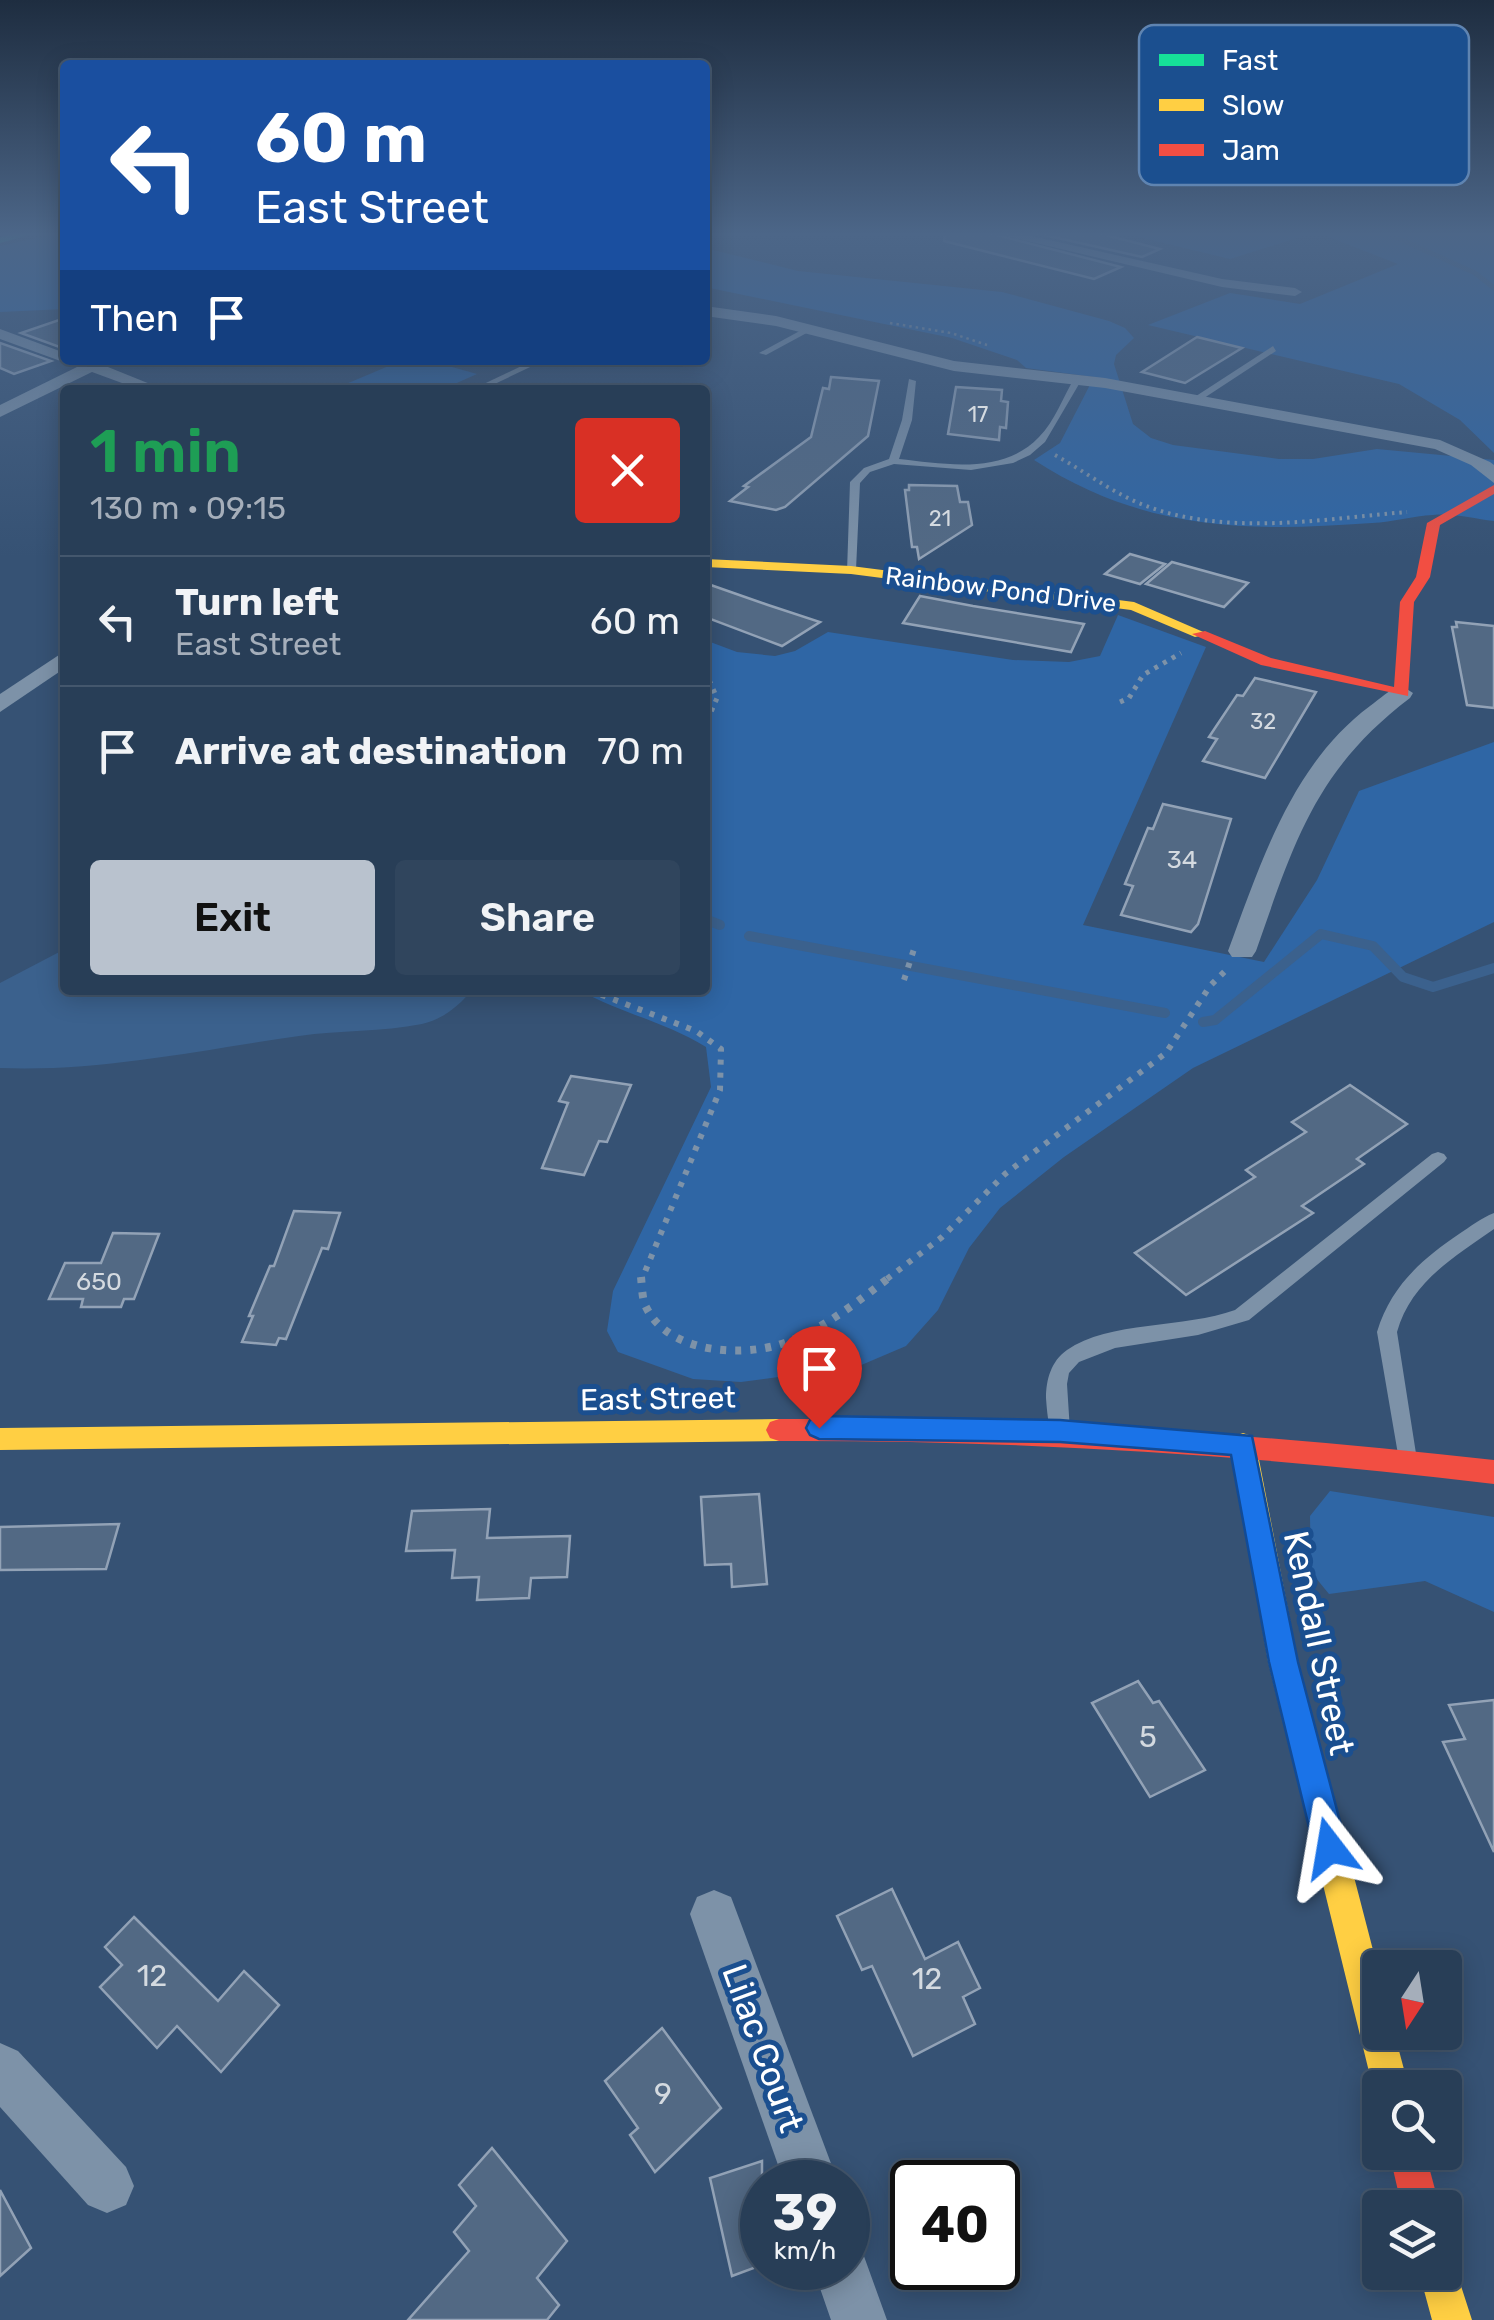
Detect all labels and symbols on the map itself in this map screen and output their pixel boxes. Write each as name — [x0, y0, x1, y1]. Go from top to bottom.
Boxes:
legend — [1139, 25, 1469, 185]
text: Fast — [1222, 44, 1278, 77]
text: Slow — [1222, 89, 1284, 122]
text: Jam — [1222, 134, 1280, 167]
house number: 17 — [968, 401, 988, 428]
house number: 21 — [929, 505, 951, 532]
street label: Rainbow Pond Drive — [884, 561, 1118, 618]
house number: 32 — [1250, 708, 1276, 735]
house number: 34 — [1167, 845, 1197, 874]
house number: 650 — [76, 1267, 122, 1296]
pin — [777, 1326, 862, 1429]
street label: East Street — [580, 1380, 736, 1418]
street label: Kendall Street — [1275, 1527, 1363, 1759]
house number: 5 — [1139, 1719, 1157, 1755]
position arrow — [1278, 1796, 1382, 1900]
north arrow — [1362, 1950, 1462, 2050]
house number: 12 — [137, 1958, 167, 1994]
street label: Lilac Court — [713, 1958, 813, 2138]
house number: 12 — [912, 1961, 942, 1997]
house number: 9 — [654, 2076, 672, 2112]
speed limit sign: 40 — [890, 2160, 1020, 2290]

